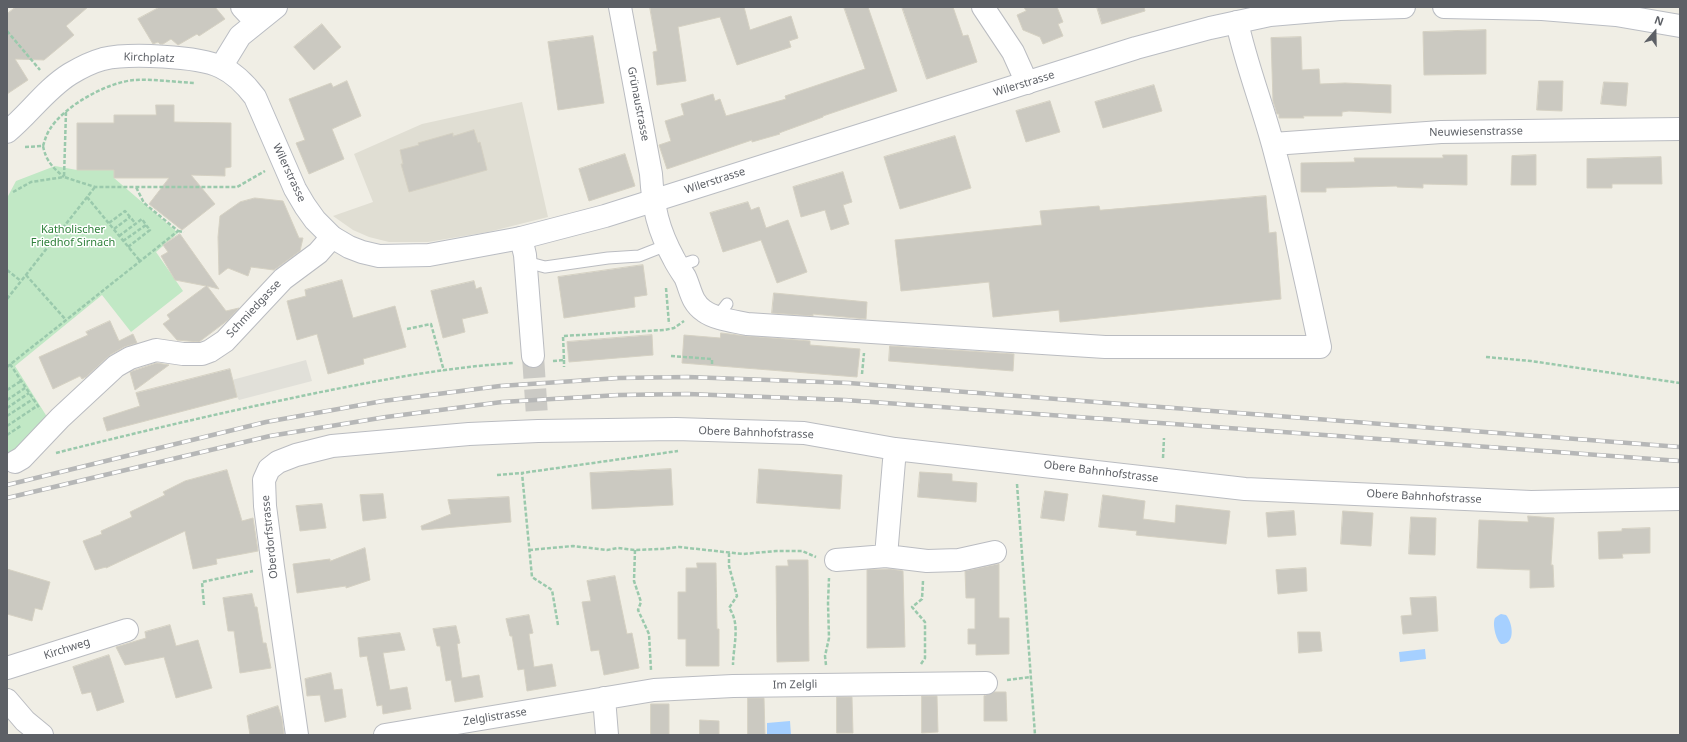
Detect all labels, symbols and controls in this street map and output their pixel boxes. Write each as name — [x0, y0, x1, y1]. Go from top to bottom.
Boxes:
north arrow — [1635, 12, 1675, 52]
text: N — [1652, 12, 1666, 29]
street label: Kirchplatz — [123, 51, 175, 65]
street label: Grünaustrasse — [624, 66, 652, 142]
street label: Wilerstrasse — [992, 68, 1056, 100]
street label: Neuwiesenstrasse — [1429, 125, 1523, 139]
street label: Wilerstrasse — [270, 142, 308, 204]
street label: Wilerstrasse — [683, 165, 747, 197]
park label: Katholischer Friedhof Sirnach — [31, 223, 115, 249]
street label: Schmiedgasse — [224, 277, 284, 341]
street label: Obere Bahnhofstrasse — [698, 424, 814, 442]
street label: Obere Bahnhofstrasse — [1043, 458, 1159, 486]
street label: Obere Bahnhofstrasse — [1366, 487, 1482, 507]
street label: Oberdorfstrasse — [259, 494, 281, 580]
street label: Kirchweg — [42, 635, 92, 663]
street label: Im Zelgli — [773, 678, 817, 692]
street label: Zelglistrasse — [462, 705, 528, 729]

